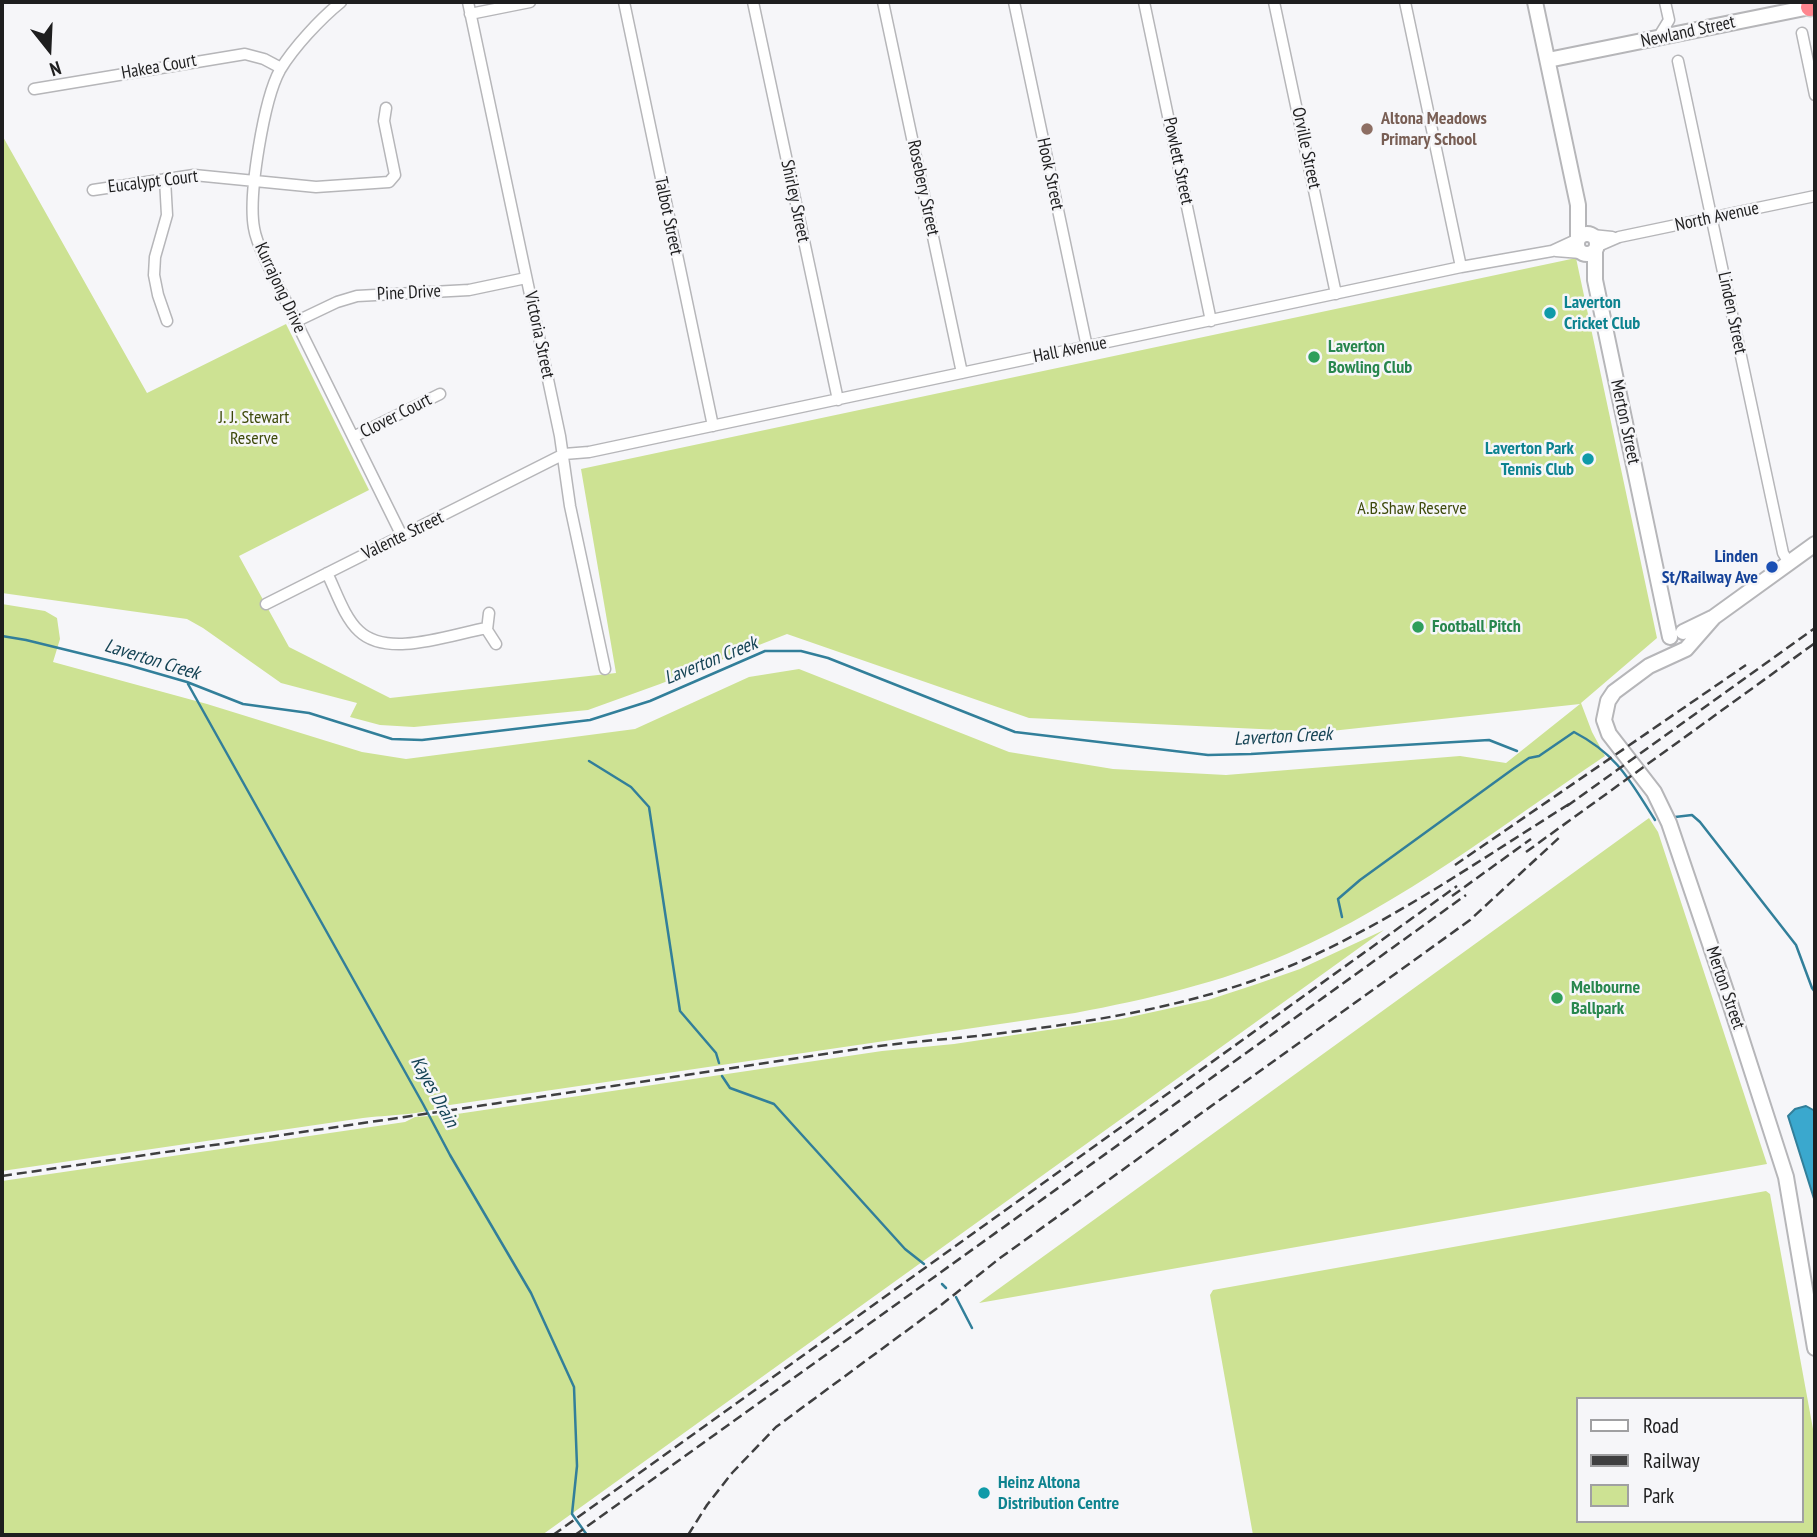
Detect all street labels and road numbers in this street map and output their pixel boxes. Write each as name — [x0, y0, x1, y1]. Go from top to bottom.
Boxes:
street label: Newland Street — [1639, 11, 1737, 53]
street label: Hakea Court — [120, 50, 198, 84]
street label: Orville Street — [1287, 105, 1325, 191]
street label: Powlett Street — [1158, 116, 1198, 206]
street label: Hook Street — [1032, 136, 1068, 212]
street label: Rosebery Street — [902, 138, 944, 238]
street label: Shirley Street — [776, 158, 814, 244]
street label: Eucalypt Court — [107, 166, 199, 198]
street label: Talbot Street — [649, 175, 687, 257]
street label: North Avenue — [1673, 198, 1761, 236]
street label: Kurrajong Drive — [250, 239, 310, 337]
street label: Linden Street — [1713, 270, 1751, 356]
street label: Pine Drive — [377, 281, 441, 305]
street label: Victoria Street — [519, 290, 559, 380]
street label: Hall Avenue — [1031, 332, 1109, 368]
street label: Merton Street — [1606, 378, 1644, 466]
street label: Clover Court — [357, 389, 435, 443]
street label: Valente Street — [359, 507, 447, 565]
street label: Merton Street — [1701, 944, 1749, 1032]

